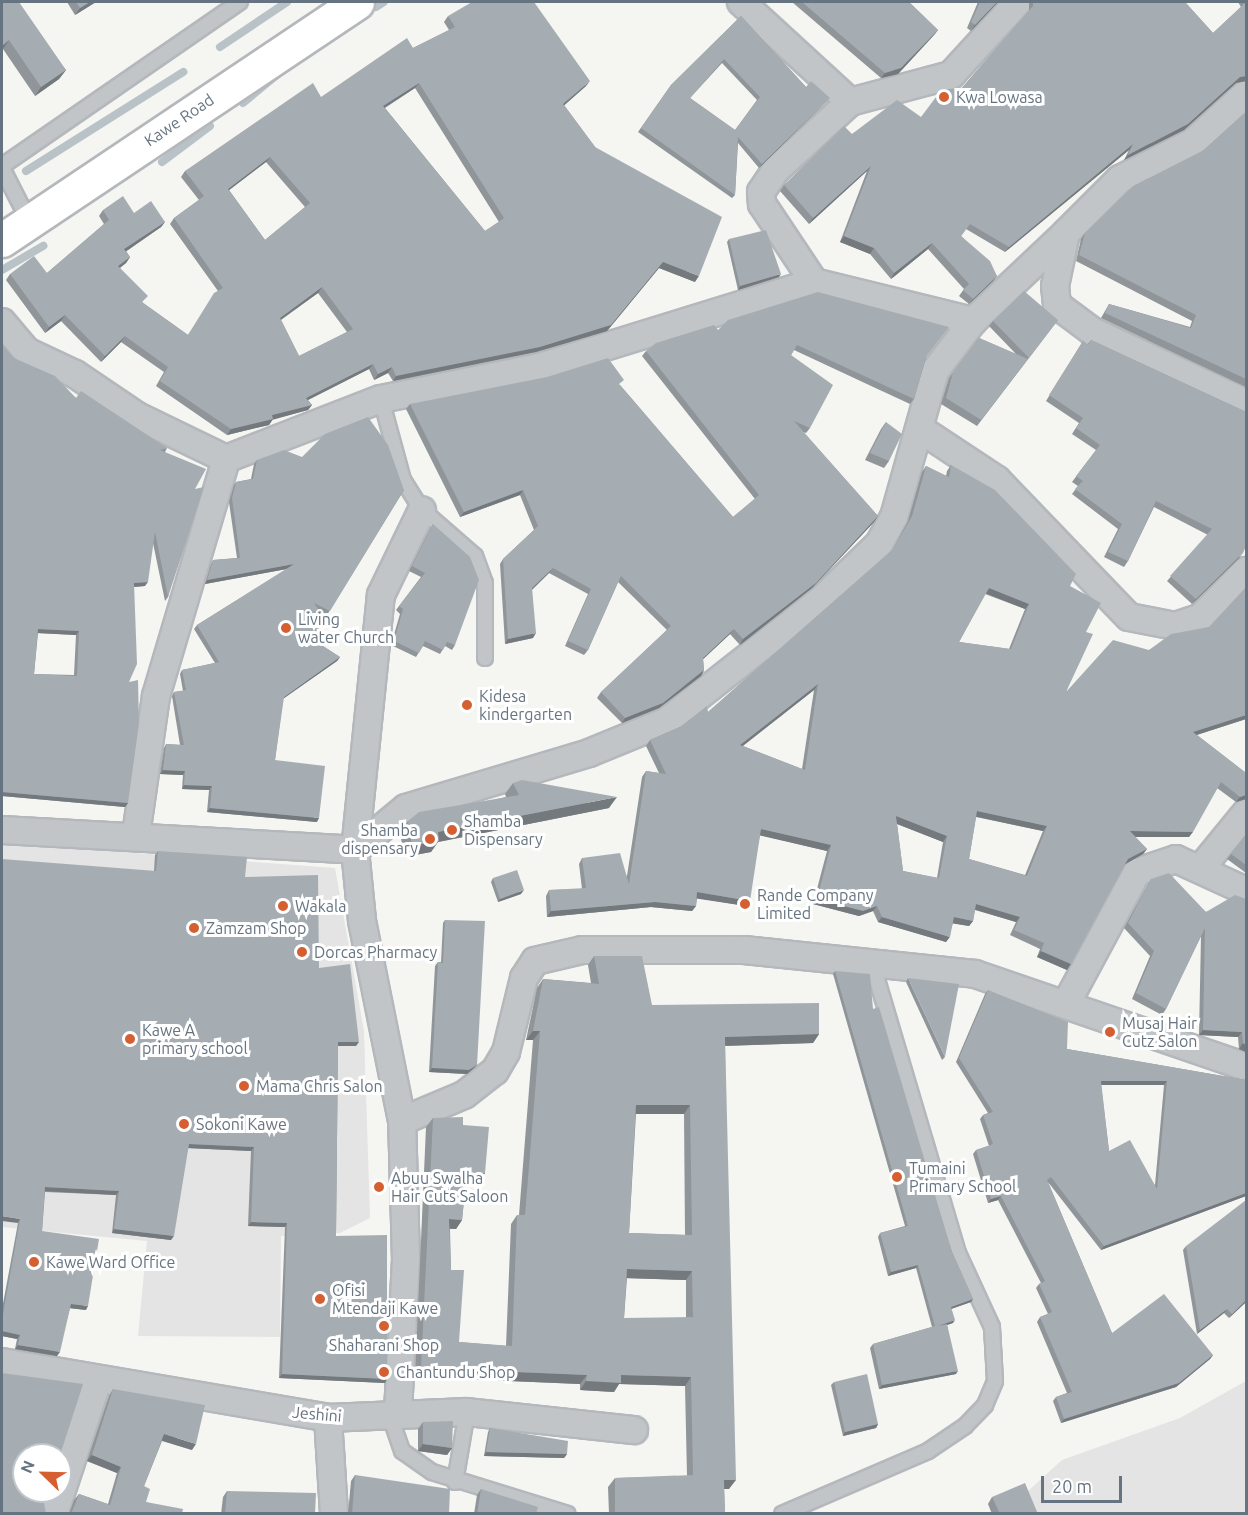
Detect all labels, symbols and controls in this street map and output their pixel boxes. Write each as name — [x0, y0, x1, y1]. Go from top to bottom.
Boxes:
place label: Kwa Lowasa — [956, 87, 1043, 107]
street label: Kawe Road — [141, 90, 217, 150]
marker: Kwa Lowasa — [937, 90, 951, 104]
place label: Living water Church — [298, 609, 394, 647]
marker: Living water Church — [279, 621, 293, 635]
place label: Kidesa kindergarten — [479, 686, 572, 724]
marker: Kidesa kindergarten — [460, 698, 474, 712]
place label: Shamba Dispensary — [464, 811, 543, 849]
place label: Shamba dispensary — [341, 820, 418, 858]
marker: Shamba Dispensary — [445, 823, 459, 837]
marker: Shamba dispensary — [423, 832, 437, 846]
place label: Rande Company Limited — [757, 885, 873, 923]
place label: Wakala — [295, 896, 346, 916]
marker: Rande Company Limited — [738, 897, 752, 911]
marker: Wakala — [276, 899, 290, 913]
place label: Zamzam Shop — [206, 918, 306, 938]
marker: Zamzam Shop — [187, 921, 201, 935]
place label: Dorcas Pharmacy — [314, 942, 437, 962]
marker: Dorcas Pharmacy — [295, 945, 309, 959]
place label: Musaj Hair Cutz Salon — [1122, 1013, 1197, 1051]
place label: Kawe A primary school — [142, 1020, 248, 1058]
marker: Musaj Hair Cutz Salon — [1103, 1025, 1117, 1039]
marker: Kawe A primary school — [123, 1032, 137, 1046]
place label: Mama Chris Salon — [256, 1076, 383, 1096]
marker: Mama Chris Salon — [237, 1079, 251, 1093]
place label: Sokoni Kawe — [196, 1114, 287, 1134]
marker: Sokoni Kawe — [177, 1117, 191, 1131]
place label: Tumaini Primary School — [909, 1158, 1016, 1196]
place label: Abuu Swalha Hair Cuts Saloon — [391, 1168, 508, 1206]
marker: Tumaini Primary School — [890, 1170, 904, 1184]
marker: Abuu Swalha Hair Cuts Saloon — [372, 1180, 386, 1194]
place label: Kawe Ward Office — [46, 1252, 175, 1272]
marker: Kawe Ward Office — [27, 1255, 41, 1269]
place label: Ofisi Mtendaji Kawe — [332, 1280, 438, 1318]
marker: Ofisi Mtendaji Kawe — [313, 1292, 327, 1306]
marker: Shaharani Shop — [377, 1319, 391, 1333]
place label: Shaharani Shop — [329, 1335, 439, 1355]
place label: Chantundu Shop — [396, 1362, 515, 1382]
marker: Chantundu Shop — [377, 1365, 391, 1379]
street label: Jeshini — [291, 1402, 343, 1426]
north arrow — [12, 1443, 72, 1503]
text: N — [17, 1458, 38, 1476]
scale bar — [1044, 1464, 1125, 1502]
text: 20 m — [1052, 1476, 1092, 1496]

